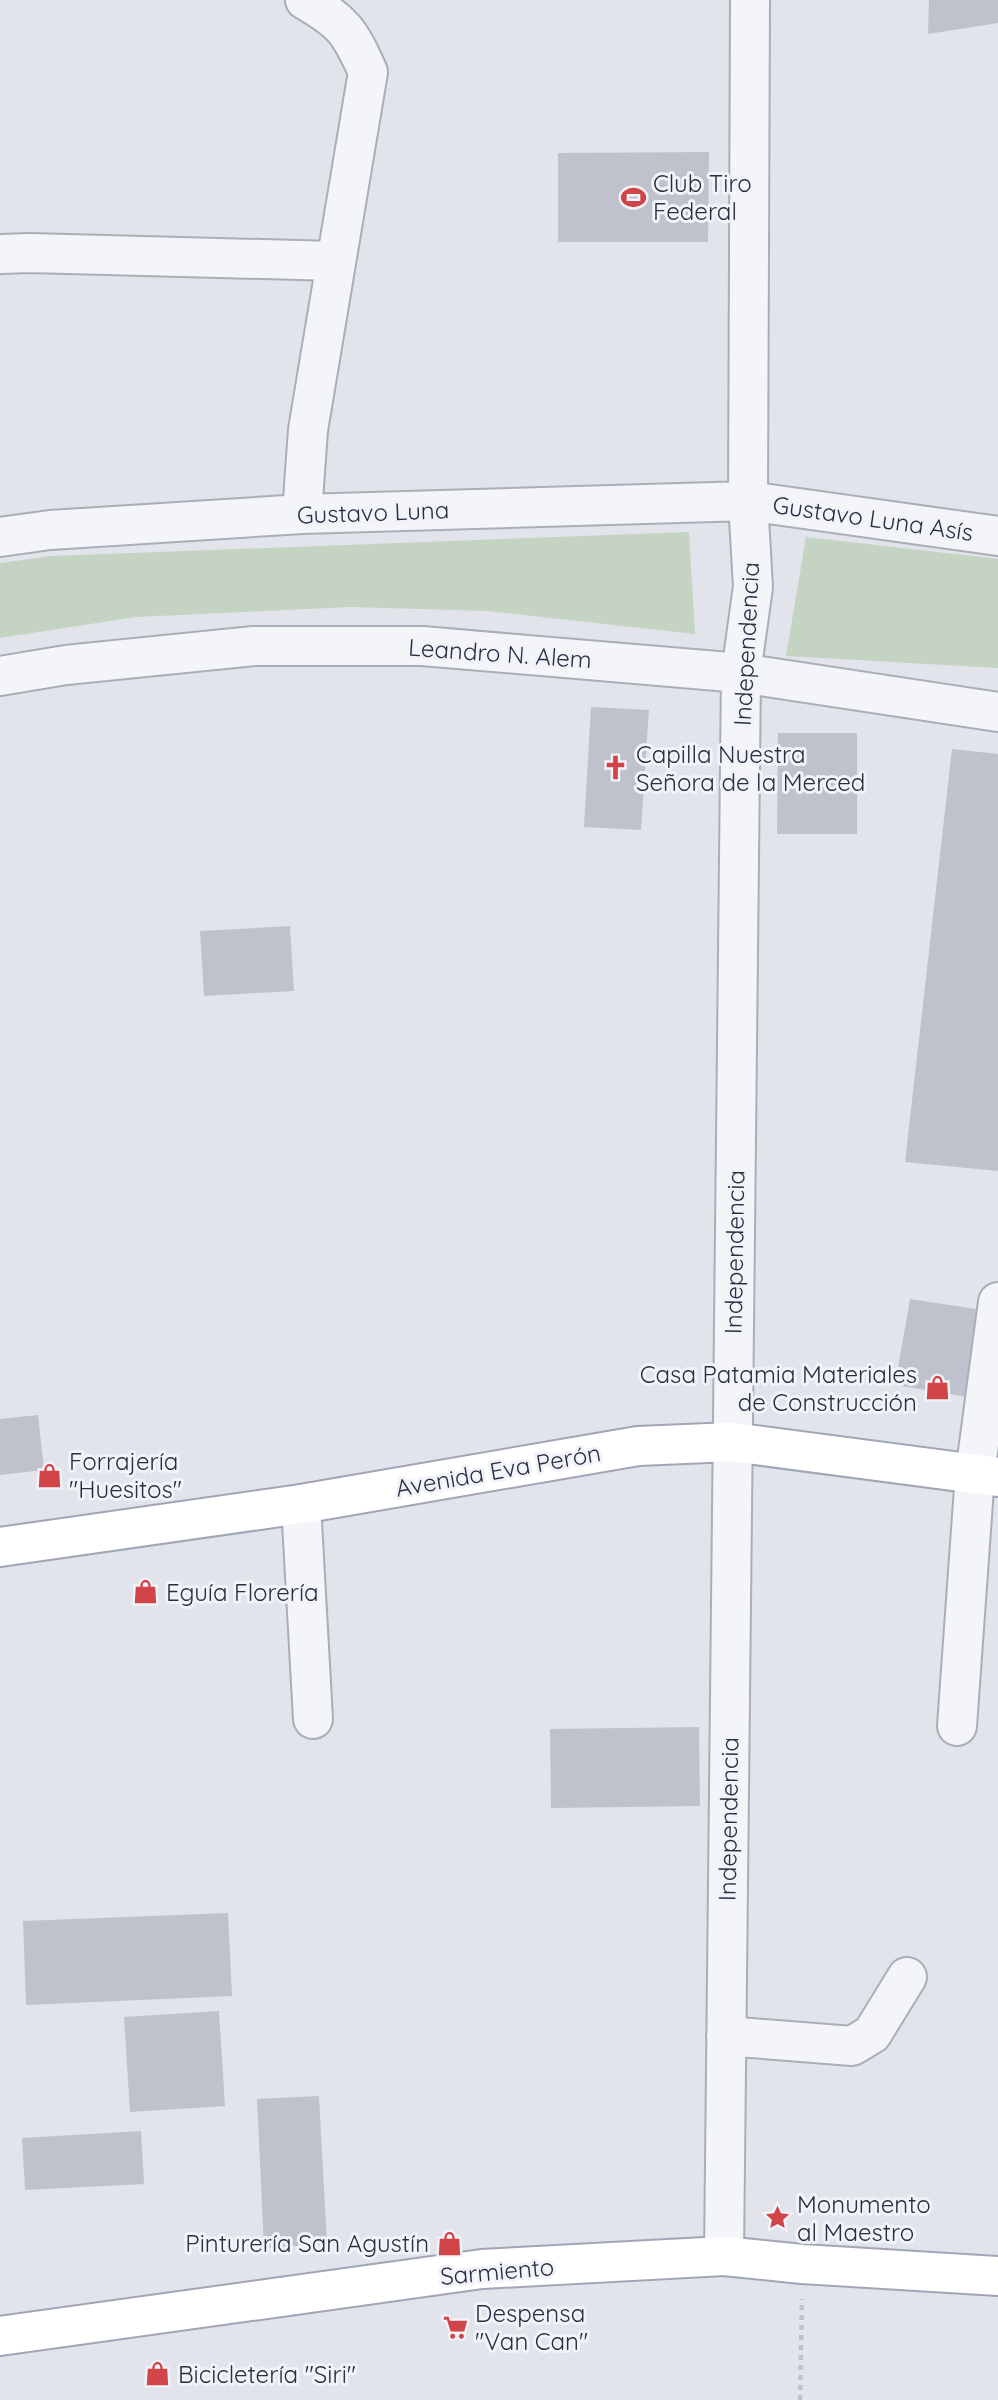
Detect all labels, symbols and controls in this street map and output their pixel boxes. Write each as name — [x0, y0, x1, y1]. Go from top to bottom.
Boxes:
place label: Club Tiro Federal — [653, 168, 752, 226]
sports icon: Club Tiro Federal — [619, 183, 647, 211]
street label: Gustavo Luna Asís — [771, 489, 975, 547]
street label: Gustavo Luna — [296, 494, 450, 530]
street label: Independencia — [727, 561, 765, 727]
street label: Leandro N. Alem — [407, 632, 593, 674]
place label: Capilla Nuestra Señora de la Merced — [636, 739, 865, 797]
church icon: Capilla Nuestra Señora de la Merced — [602, 754, 630, 782]
street label: Independencia — [718, 1170, 750, 1334]
place label: Casa Patamia Materiales de Construcción — [640, 1359, 917, 1417]
shop icon: Casa Patamia Materiales de Construcción — [923, 1374, 951, 1402]
street label: Avenida Eva Perón — [393, 1437, 603, 1503]
place label: Forrajería "Huesitos" — [69, 1446, 182, 1504]
shop icon: Forrajería "Huesitos" — [35, 1461, 63, 1489]
place label: Eguía Florería — [166, 1577, 319, 1607]
shop icon: Eguía Florería — [132, 1578, 160, 1606]
street label: Independencia — [712, 1737, 744, 1901]
place label: Monumento al Maestro — [797, 2189, 931, 2247]
place icon: Monumento al Maestro — [763, 2204, 791, 2232]
place label: Pinturería San Agustín — [185, 2228, 429, 2258]
shop icon: Pinturería San Agustín — [435, 2229, 463, 2257]
street label: Sarmiento — [439, 2251, 555, 2291]
place label: Despensa "Van Can" — [475, 2298, 588, 2356]
supermarket icon: Despensa "Van Can" — [441, 2313, 469, 2341]
place label: Bicicletería "Siri" — [178, 2359, 356, 2389]
shop icon: Bicicletería "Siri" — [144, 2360, 172, 2388]

